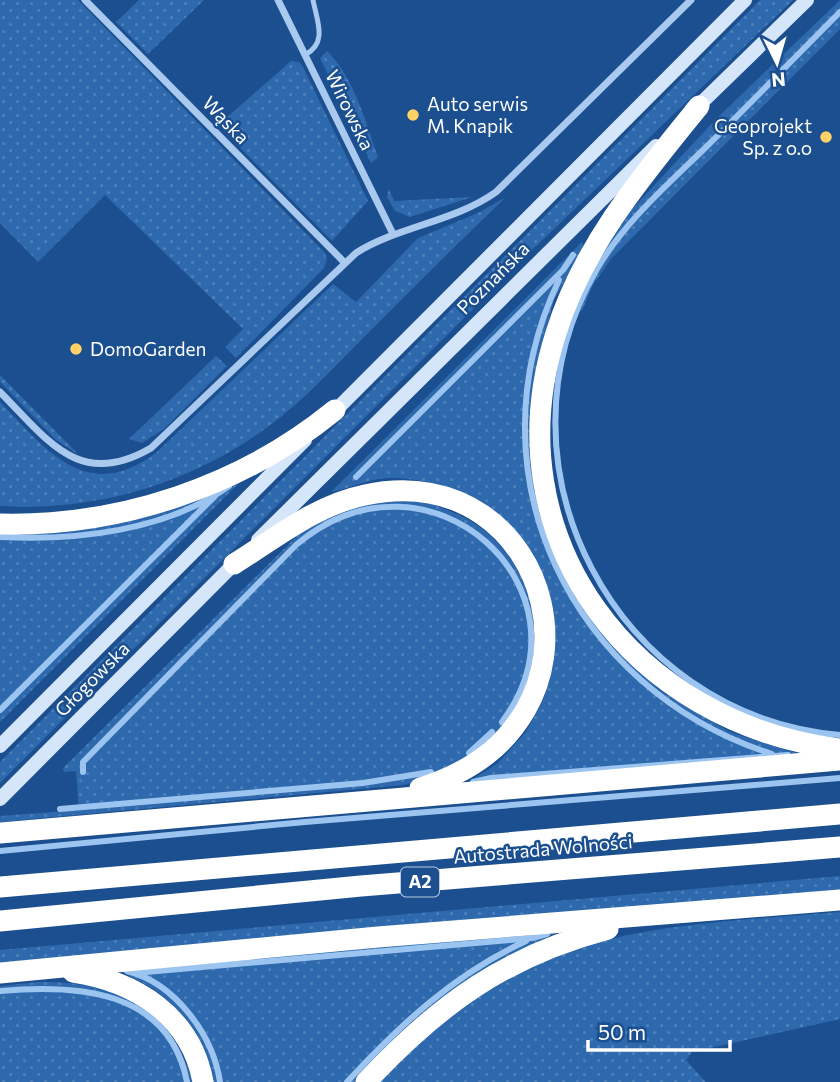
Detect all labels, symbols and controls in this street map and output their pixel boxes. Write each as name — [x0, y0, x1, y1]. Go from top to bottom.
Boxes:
north arrow — [742, 28, 812, 98]
street label: Wirowska — [321, 66, 380, 154]
text: N — [770, 68, 787, 93]
street label: Wąska — [198, 91, 255, 148]
place label: Auto serwis M. Knapik — [427, 92, 528, 137]
marker: Auto serwis M. Knapik — [405, 107, 421, 123]
place label: Geoprojekt Sp. z o.o — [714, 114, 812, 159]
marker: Geoprojekt Sp. z o.o — [818, 129, 834, 145]
street label: Poznańska — [452, 237, 534, 319]
place label: DomoGarden — [90, 337, 206, 360]
marker: DomoGarden — [68, 341, 84, 357]
street label: Głogowska — [50, 637, 134, 721]
street label: Autostrada Wolności — [452, 829, 634, 868]
road number: A2 — [401, 868, 439, 897]
scale bar — [588, 1009, 730, 1052]
text: 50 m — [598, 1019, 646, 1044]

